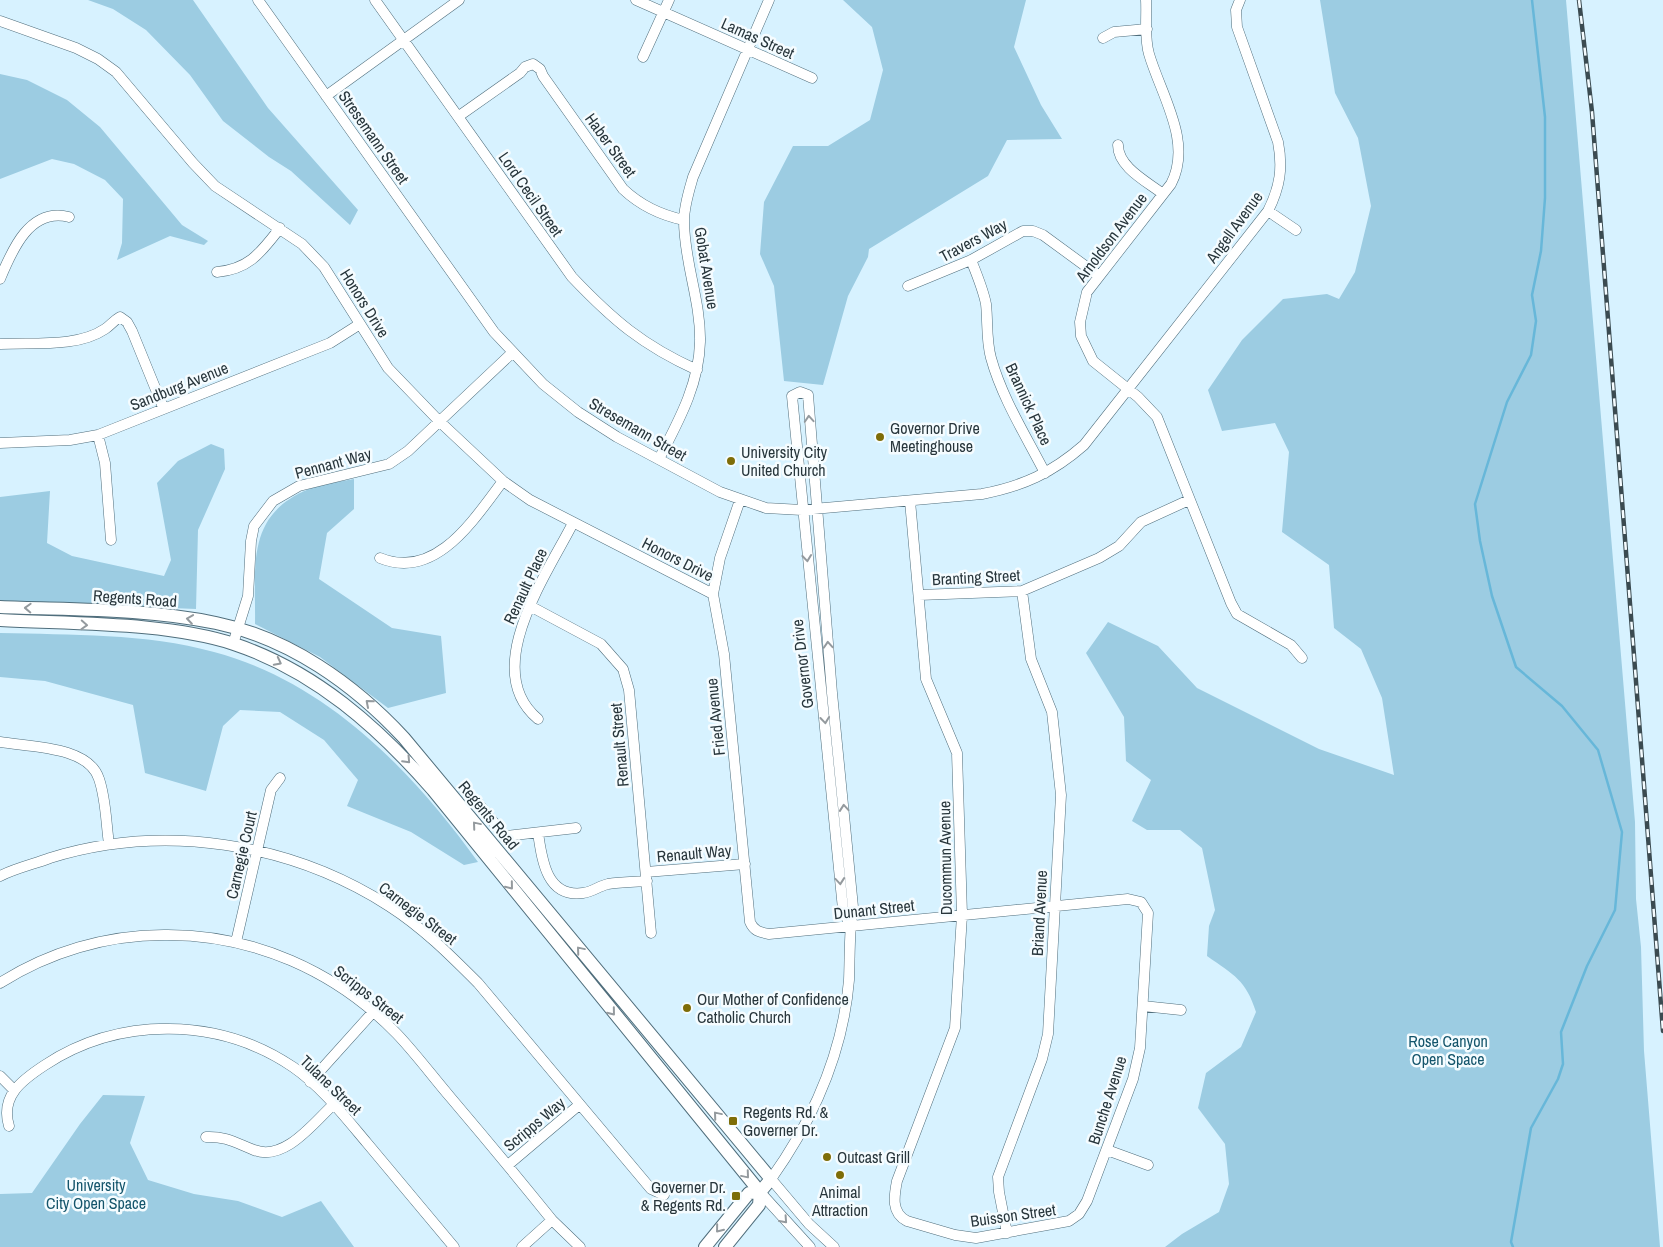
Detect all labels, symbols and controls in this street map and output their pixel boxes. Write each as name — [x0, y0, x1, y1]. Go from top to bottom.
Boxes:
street label: Lamas Street — [718, 12, 798, 64]
street label: Stresemann Street — [334, 86, 415, 188]
street label: Haber Street — [580, 108, 642, 182]
street label: Lord Cecil Street — [494, 147, 568, 241]
street label: Angell Avenue — [1200, 187, 1267, 268]
street label: Arnoldson Avenue — [1070, 188, 1152, 287]
street label: Travers Way — [935, 213, 1011, 267]
street label: Gobat Avenue — [690, 225, 724, 311]
street label: Honors Drive — [335, 264, 395, 342]
street label: Sandburg Avenue — [127, 356, 231, 416]
street label: Brannick Place — [1000, 359, 1058, 449]
street label: Stresemann Street — [585, 392, 691, 466]
one-way arrow — [804, 415, 815, 423]
place label: Governor Drive Meetinghouse — [890, 417, 980, 457]
marker: Governor Drive Meetinghouse — [874, 431, 886, 443]
place label: University City United Church — [741, 441, 827, 481]
street label: Pennant Way — [292, 442, 374, 484]
marker: University City United Church — [725, 455, 737, 467]
street label: Honors Drive — [639, 532, 717, 586]
street label: Renault Place — [498, 544, 552, 628]
one-way arrow — [801, 554, 812, 562]
street label: Branting Street — [931, 564, 1021, 590]
street label: Regents Road — [92, 584, 178, 612]
one-way arrow — [24, 603, 32, 614]
one-way arrow — [186, 614, 195, 624]
street label: Governor Drive — [786, 618, 818, 710]
one-way arrow — [80, 619, 88, 630]
one-way arrow — [823, 640, 834, 648]
one-way arrow — [273, 656, 282, 667]
street label: Fried Avenue — [700, 677, 730, 757]
one-way arrow — [365, 700, 374, 709]
street label: Renault Street — [604, 702, 634, 788]
one-way arrow — [819, 716, 830, 724]
one-way arrow — [401, 755, 410, 764]
street label: Regents Road — [454, 776, 524, 854]
street label: Ducommun Avenue — [933, 801, 957, 915]
one-way arrow — [839, 804, 850, 812]
street label: Carnegie Court — [220, 808, 262, 901]
one-way arrow — [474, 822, 482, 831]
street label: Renault Way — [656, 839, 733, 867]
street label: Briand Avenue — [1026, 870, 1052, 956]
street label: Carnegie Street — [374, 876, 462, 950]
one-way arrow — [835, 878, 846, 886]
one-way arrow — [504, 880, 512, 889]
street label: Dunant Street — [833, 894, 916, 924]
one-way arrow — [577, 947, 585, 956]
street label: Scripps Street — [329, 960, 409, 1028]
place label: Our Mother of Confidence Catholic Church — [697, 988, 849, 1028]
marker: Our Mother of Confidence Catholic Church — [681, 1002, 693, 1014]
one-way arrow — [606, 1006, 614, 1015]
park label: Rose Canyon Open Space — [1408, 1030, 1488, 1070]
street label: Tulane Street — [295, 1050, 367, 1120]
street label: Bunche Avenue — [1082, 1053, 1132, 1147]
street label: Scripps Way — [499, 1092, 570, 1156]
place label: Regents Rd. & Governer Dr. — [743, 1101, 829, 1141]
one-way arrow — [714, 1111, 723, 1120]
marker: Regents Rd. & Governer Dr. — [727, 1115, 739, 1127]
place label: Outcast Grill — [837, 1146, 910, 1168]
marker: Outcast Grill — [821, 1151, 833, 1163]
marker: Animal Attraction — [834, 1169, 846, 1181]
one-way arrow — [740, 1170, 749, 1179]
park label: University City Open Space — [46, 1174, 146, 1214]
place label: Governer Dr. & Regents Rd. — [641, 1176, 726, 1216]
place label: Animal Attraction — [811, 1181, 868, 1221]
marker: Governer Dr. & Regents Rd. — [730, 1190, 742, 1202]
street label: Buisson Street — [969, 1198, 1057, 1232]
one-way arrow — [778, 1215, 787, 1224]
one-way arrow — [717, 1223, 725, 1232]

